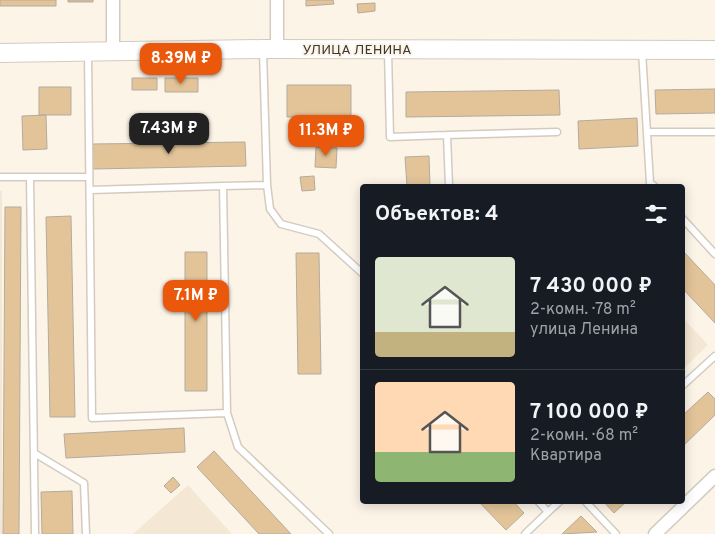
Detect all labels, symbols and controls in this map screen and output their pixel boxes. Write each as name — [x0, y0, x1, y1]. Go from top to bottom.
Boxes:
pin: 8.39M ₽ — [135, 42, 227, 85]
street label: УЛИЦА ЛЕНИНА — [302, 42, 412, 59]
text: 8.39M ₽ — [151, 49, 211, 69]
pin: 7.43M ₽ — [123, 112, 215, 155]
pin: 11.3M ₽ — [280, 114, 372, 157]
text: 7.43M ₽ — [140, 119, 198, 139]
text: 11.3M ₽ — [299, 121, 353, 141]
icon: filters — [642, 200, 670, 228]
text: Объектов: 4 — [375, 201, 498, 228]
text: 7 430 000 ₽ — [530, 273, 652, 300]
icon: home — [415, 277, 475, 337]
pin: 7.1M ₽ — [155, 280, 237, 322]
text: 7.1M ₽ — [174, 286, 218, 306]
text: 2-комн. · 78 m² — [530, 300, 636, 320]
text: улица Ленина — [530, 320, 638, 340]
text: 7 100 000 ₽ — [530, 399, 649, 426]
icon: home — [415, 402, 475, 462]
text: 2-комн. · 68 m² — [530, 426, 638, 446]
text: Квартира — [530, 446, 602, 466]

